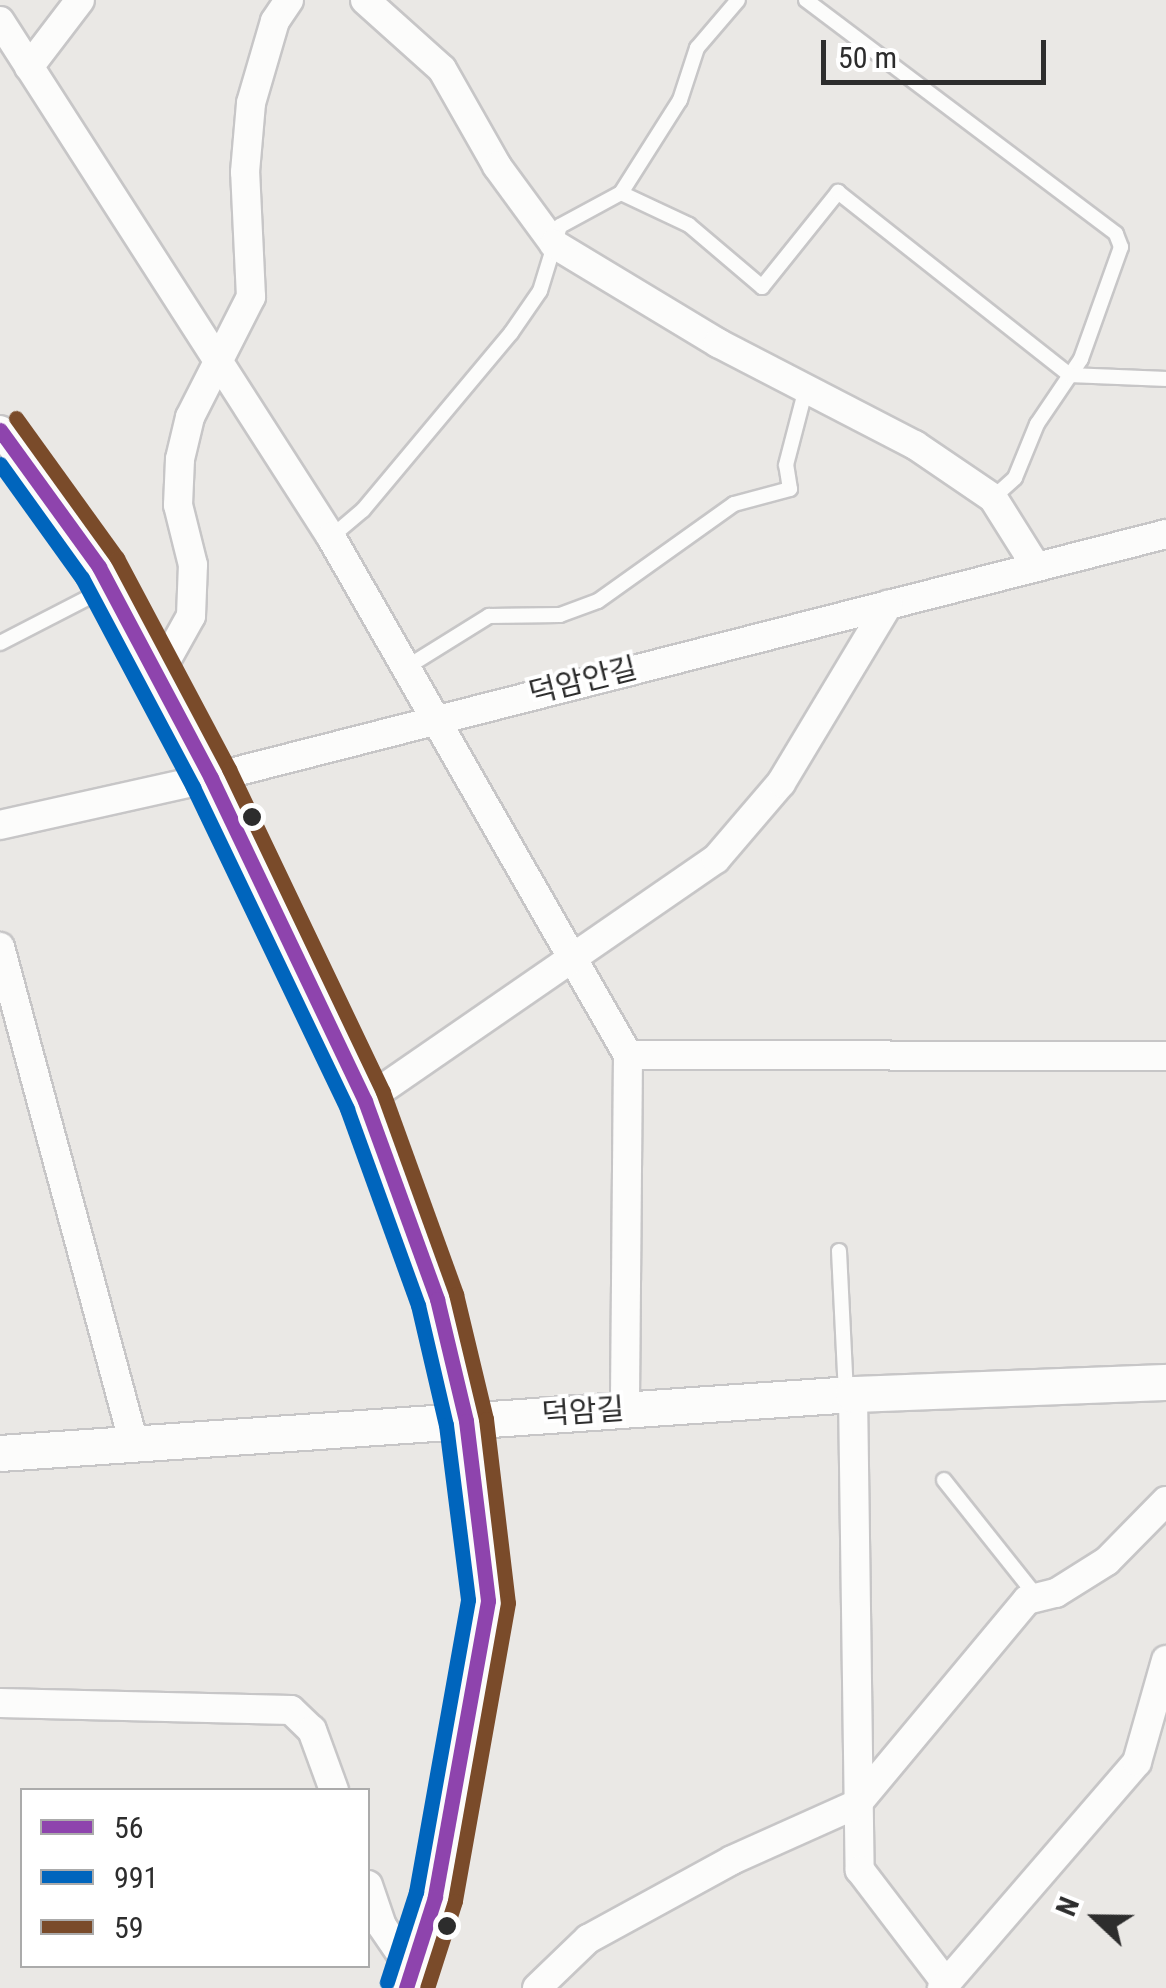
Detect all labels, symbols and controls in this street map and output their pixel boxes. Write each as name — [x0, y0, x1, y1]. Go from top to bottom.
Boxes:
scale bar — [826, 20, 1051, 82]
text: 50 m — [838, 40, 897, 75]
street label: 덕암안길 — [525, 650, 641, 712]
unlabelled marker — [242, 807, 262, 827]
street label: 덕암길 — [540, 1391, 626, 1433]
legend — [20, 1788, 370, 1968]
text: 56 — [114, 1810, 144, 1845]
text: 991 — [114, 1860, 158, 1895]
north arrow — [1046, 1868, 1146, 1968]
text: N — [1049, 1892, 1086, 1921]
text: 59 — [114, 1910, 144, 1945]
unlabelled marker — [437, 1916, 457, 1936]

